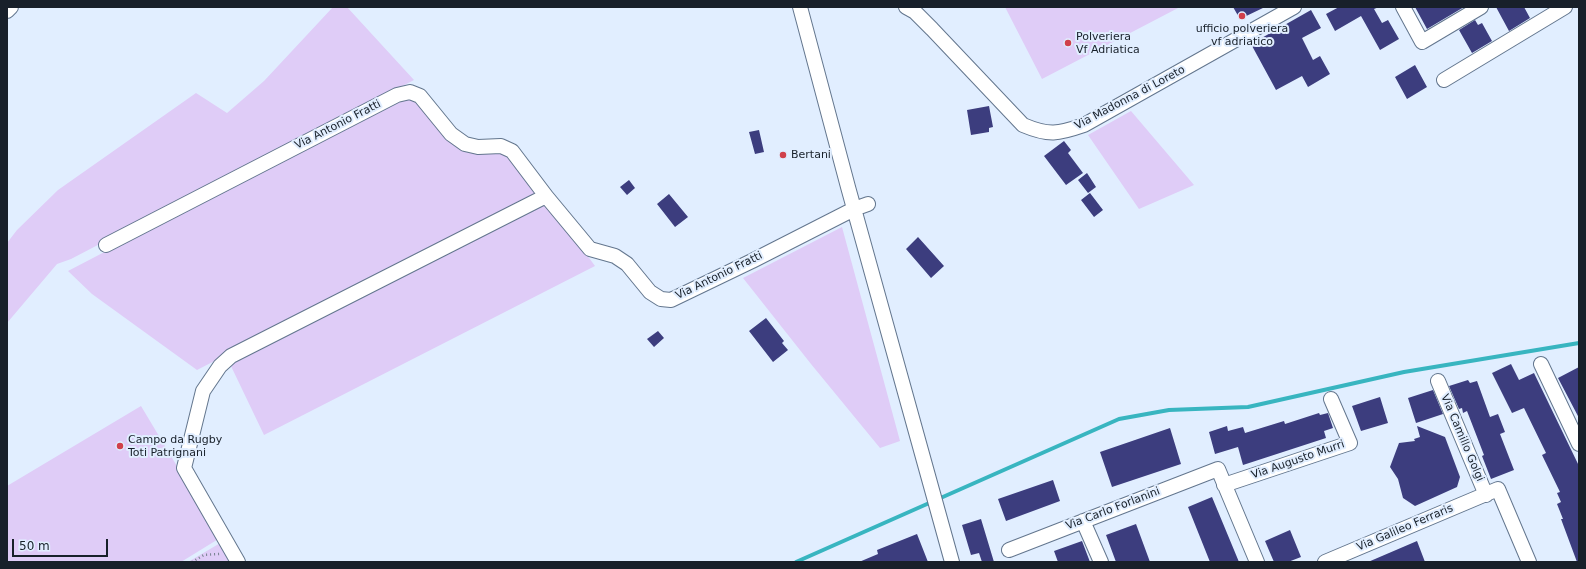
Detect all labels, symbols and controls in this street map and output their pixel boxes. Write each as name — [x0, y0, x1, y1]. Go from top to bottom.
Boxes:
marker: ufficio polveriera vf adriatico — [1237, 11, 1247, 21]
place label: ufficio polveriera vf adriatico — [1196, 22, 1288, 48]
place label: Polveriera Vf Adriatica — [1076, 30, 1140, 56]
marker: Polveriera Vf Adriatica — [1063, 38, 1073, 48]
street label: Via Madonna di Loreto — [1073, 63, 1187, 133]
street label: Via Antonio Fratti — [293, 98, 383, 152]
place label: Bertani — [791, 148, 831, 162]
marker: Bertani — [778, 150, 788, 160]
street label: Via Antonio Fratti — [673, 249, 765, 303]
street label: Via Camillo Golgi — [1438, 392, 1486, 484]
place label: Campo da Rugby Toti Patrignani — [128, 433, 222, 459]
street label: Via Augusto Murri — [1250, 438, 1346, 482]
marker: Campo da Rugby Toti Patrignani — [115, 441, 125, 451]
street label: Via Carlo Forlanini — [1064, 485, 1162, 533]
street label: Via Galileo Ferraris — [1355, 502, 1455, 554]
scale bar — [14, 531, 110, 557]
text: 50 m — [19, 539, 50, 553]

